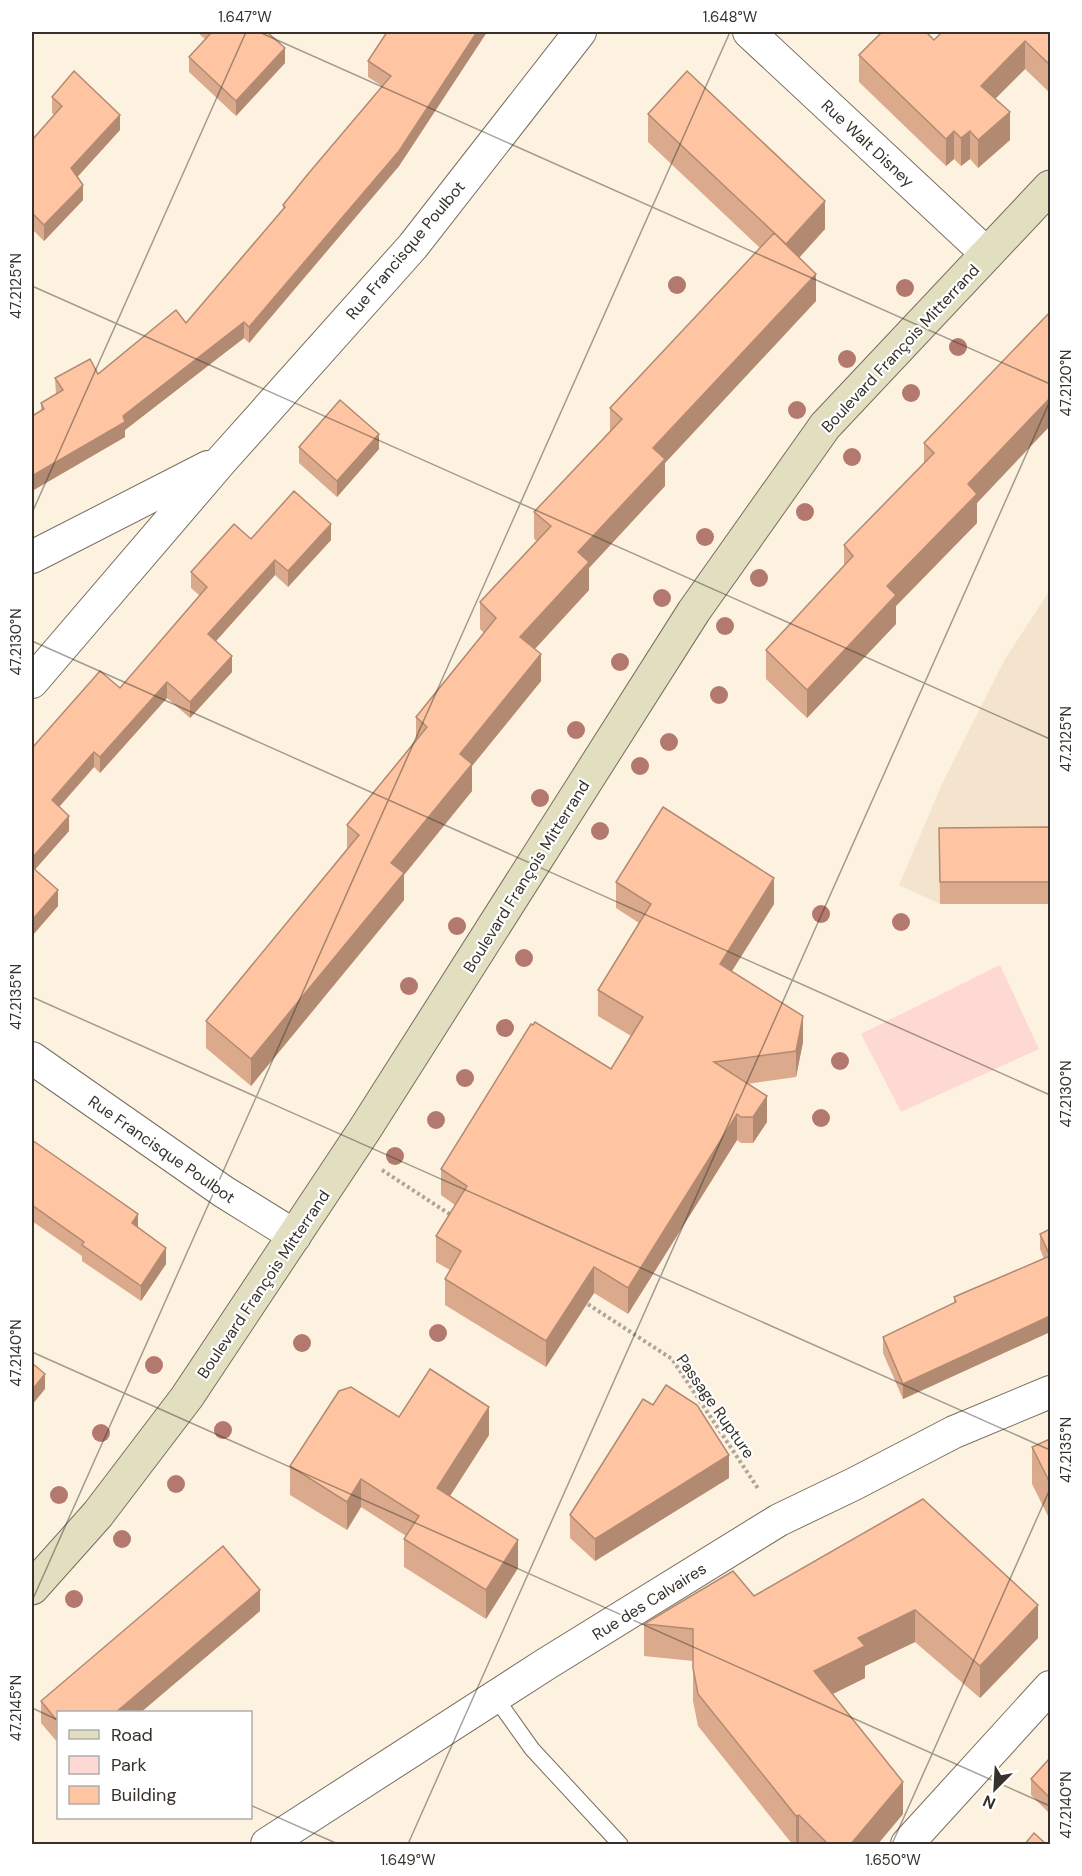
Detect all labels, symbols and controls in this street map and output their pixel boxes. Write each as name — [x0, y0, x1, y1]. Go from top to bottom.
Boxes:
text: 1.647°W — [218, 7, 272, 27]
text: 1.648°W — [703, 7, 758, 27]
street label: Rue Walt Disney — [817, 95, 919, 192]
street label: Rue Francisque Poulbot — [341, 177, 469, 324]
text: 47.2125°N — [6, 253, 26, 319]
street label: Boulevard François Mitterrand — [817, 260, 984, 437]
text: 47.2120°N — [1056, 350, 1076, 416]
text: 47.2130°N — [6, 608, 26, 676]
text: 47.2125°N — [1056, 706, 1076, 772]
street label: Boulevard François Mitterrand — [458, 776, 594, 976]
text: 47.2135°N — [6, 964, 26, 1030]
text: 47.2130°N — [1056, 1060, 1076, 1128]
street label: Rue Francisque Poulbot — [84, 1091, 239, 1208]
street label: Boulevard François Mitterrand — [192, 1186, 334, 1383]
text: 47.2140°N — [6, 1319, 26, 1387]
street label: Passage Rupture — [672, 1350, 759, 1463]
text: 47.2135°N — [1056, 1417, 1076, 1483]
street label: Rue des Calvaires — [588, 1558, 710, 1645]
text: 47.2145°N — [6, 1675, 26, 1741]
legend — [57, 1711, 252, 1819]
text: Road — [111, 1723, 153, 1747]
text: Park — [111, 1753, 147, 1777]
north arrow — [965, 1759, 1025, 1819]
text: 47.2140°N — [1056, 1771, 1076, 1839]
text: Building — [111, 1783, 176, 1807]
text: N — [980, 1790, 999, 1814]
text: 1.649°W — [381, 1850, 436, 1870]
text: 1.650°W — [865, 1850, 921, 1870]

